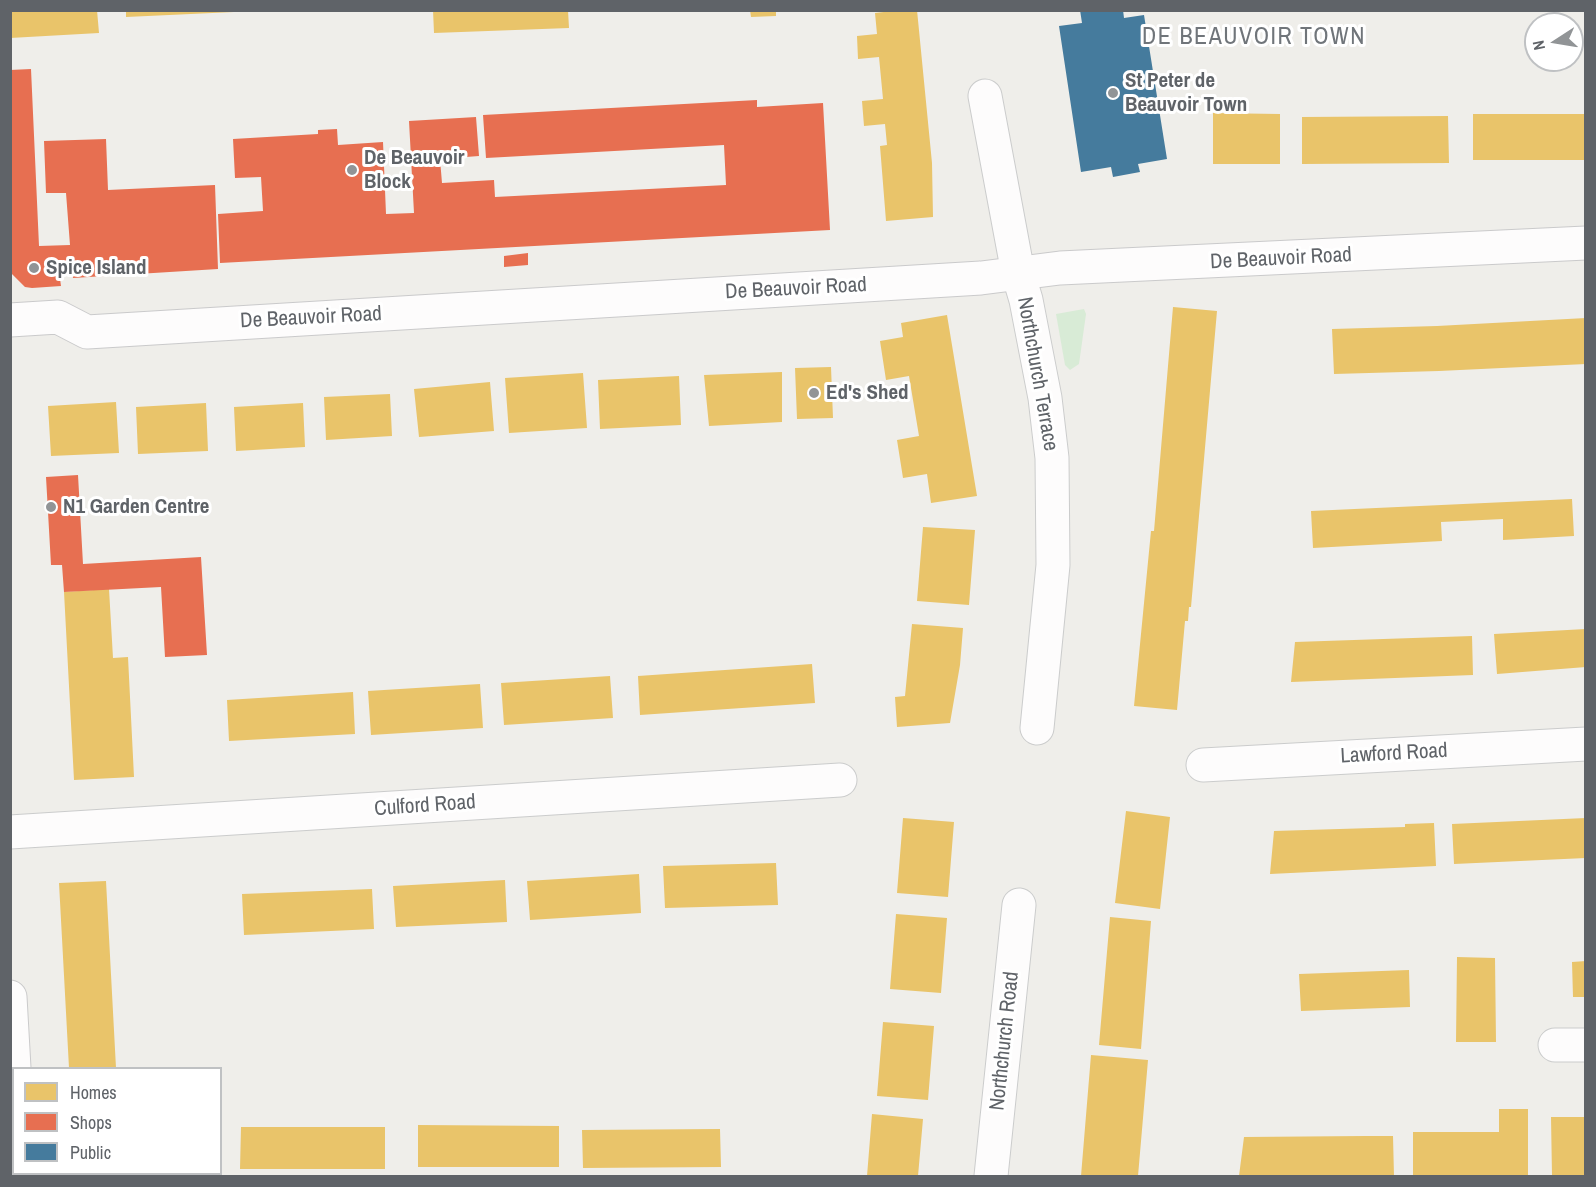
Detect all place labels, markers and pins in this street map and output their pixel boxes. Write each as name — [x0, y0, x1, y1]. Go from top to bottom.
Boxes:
place label: St Peter de Beauvoir Town — [1125, 68, 1247, 118]
marker: St Peter de Beauvoir Town — [1106, 86, 1120, 100]
place label: De Beauvoir Block — [364, 145, 464, 195]
marker: De Beauvoir Block — [345, 163, 359, 177]
place label: Spice Island — [46, 255, 147, 281]
marker: Spice Island — [27, 261, 41, 275]
place label: Ed's Shed — [826, 380, 909, 406]
marker: Ed's Shed — [807, 386, 821, 400]
place label: N1 Garden Centre — [63, 494, 209, 520]
marker: N1 Garden Centre — [44, 500, 58, 514]

